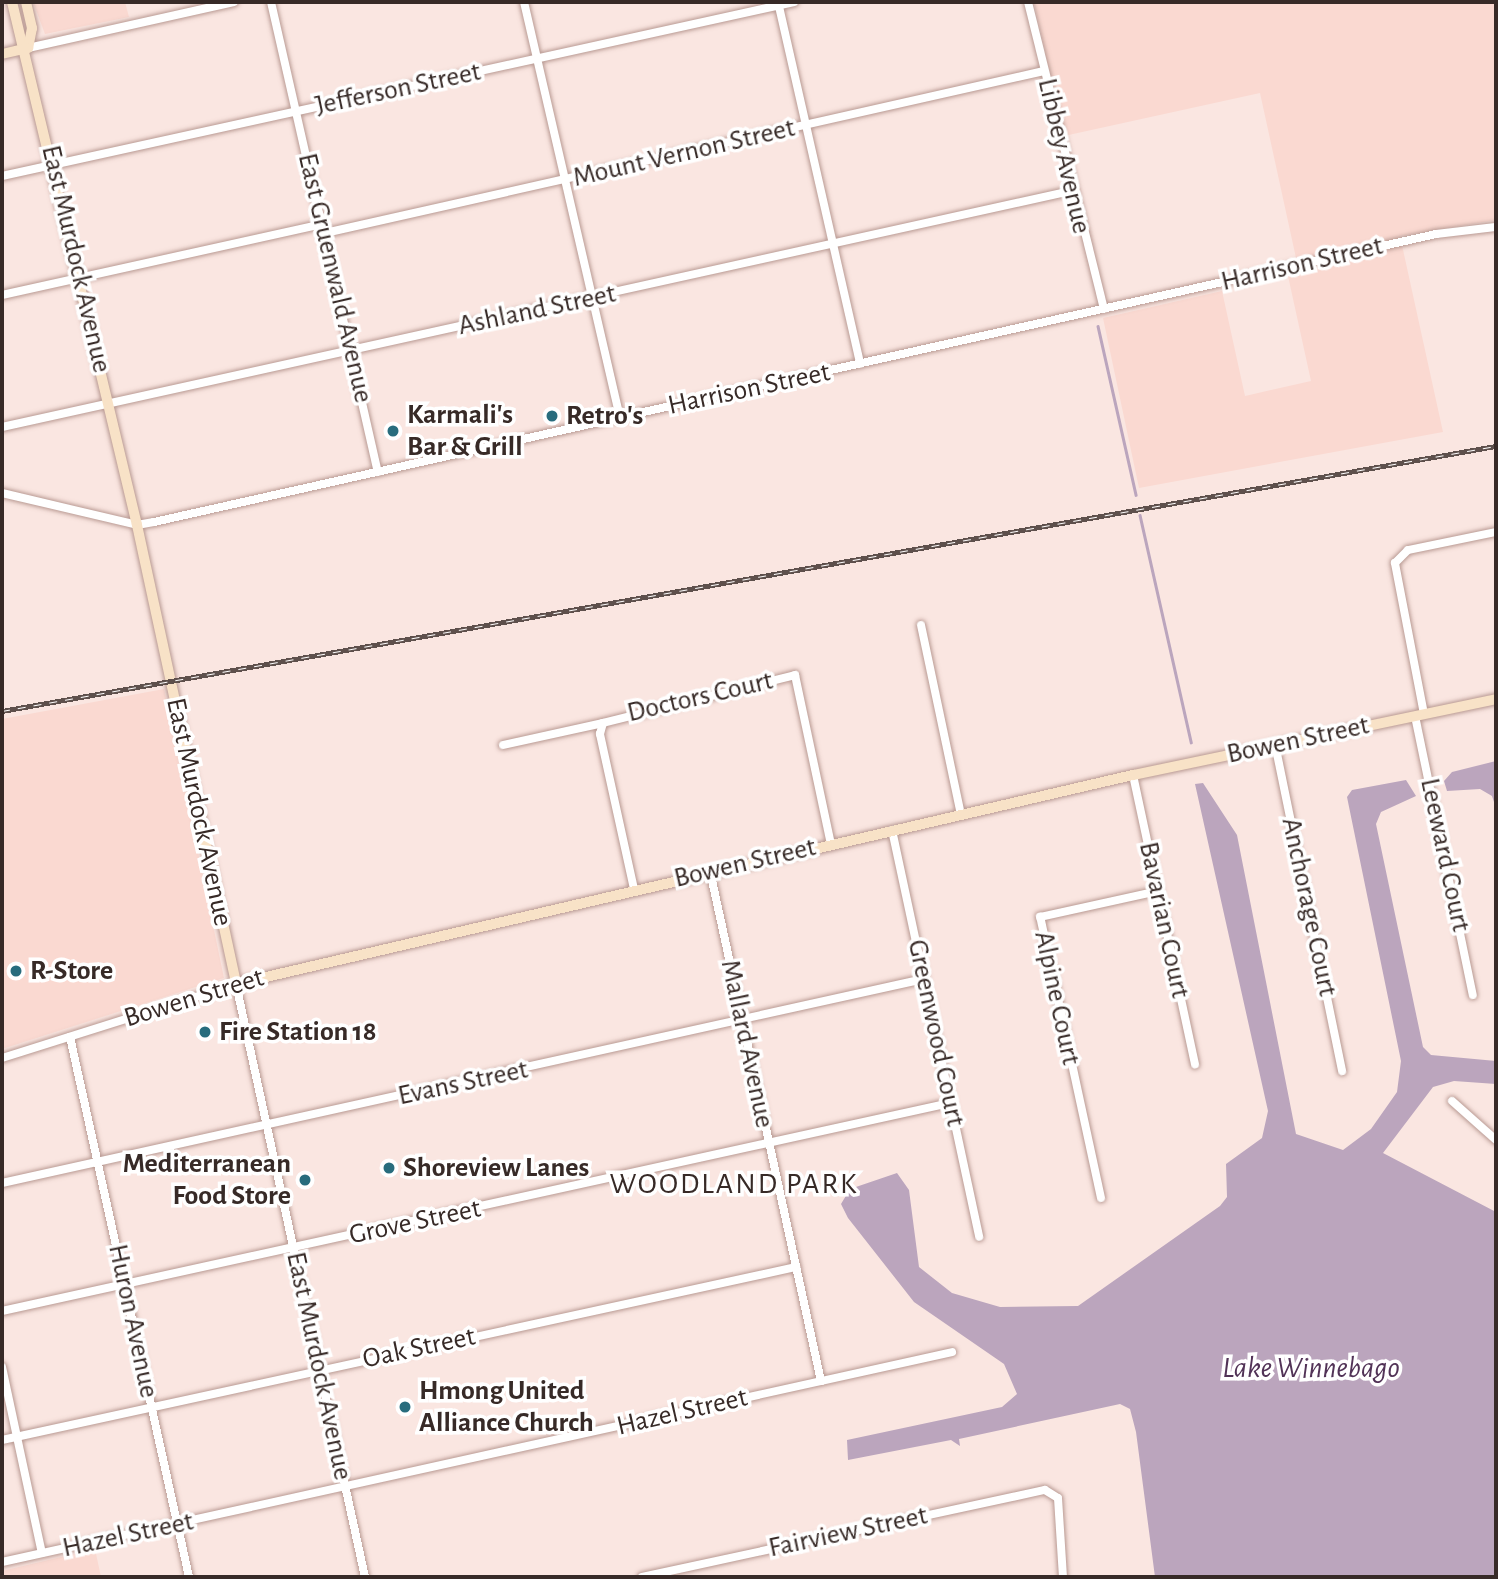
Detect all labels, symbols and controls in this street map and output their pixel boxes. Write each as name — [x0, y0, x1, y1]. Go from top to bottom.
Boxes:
street label: Jefferson Street — [312, 55, 484, 123]
street label: Libbey Avenue — [1030, 75, 1098, 237]
street label: Mount Vernon Street — [570, 111, 798, 195]
street label: East Murdock Avenue — [33, 142, 119, 376]
street label: East Gruenwald Avenue — [290, 150, 380, 406]
street label: Harrison Street — [1218, 229, 1386, 299]
street label: Ashland Street — [455, 277, 619, 343]
street label: Harrison Street — [665, 355, 833, 423]
place label: Karmali's Bar & Grill — [407, 398, 523, 464]
place label: Retro's — [566, 399, 643, 433]
marker: Retro's — [544, 408, 560, 424]
marker: Karmali's Bar & Grill — [385, 423, 401, 439]
street label: Doctors Court — [624, 664, 776, 730]
street label: East Murdock Avenue — [158, 695, 240, 929]
street label: Bowen Street — [1224, 709, 1372, 771]
street label: Leeward Court — [1412, 775, 1478, 935]
street label: Anchorage Court — [1274, 815, 1344, 999]
street label: Bowen Street — [671, 830, 819, 896]
street label: Bavarian Court — [1131, 839, 1197, 1001]
street label: Alpine Court — [1026, 928, 1088, 1068]
street label: Greenwood Court — [900, 937, 972, 1129]
place label: R-Store — [30, 954, 113, 988]
street label: Mallard Avenue — [713, 957, 781, 1131]
street label: Bowen Street — [120, 961, 268, 1035]
marker: R-Store — [8, 963, 24, 979]
place label: Fire Station 18 — [219, 1015, 376, 1049]
marker: Fire Station 18 — [197, 1024, 213, 1040]
street label: Evans Street — [395, 1053, 531, 1113]
place label: Mediterranean Food Store — [123, 1147, 291, 1213]
place label: Shoreview Lanes — [403, 1151, 589, 1185]
marker: Shoreview Lanes — [381, 1160, 397, 1176]
district label: WOODLAND PARK — [611, 1166, 857, 1202]
marker: Mediterranean Food Store — [297, 1172, 313, 1188]
street label: Grove Street — [346, 1192, 484, 1252]
street label: Huron Avenue — [100, 1241, 166, 1401]
street label: East Murdock Avenue — [278, 1249, 360, 1483]
street label: Oak Street — [360, 1320, 478, 1376]
water label: Lake Winnebago — [1222, 1350, 1400, 1386]
place label: Hmong United Alliance Church — [419, 1374, 594, 1440]
street label: Hazel Street — [613, 1381, 751, 1443]
marker: Hmong United Alliance Church — [397, 1399, 413, 1415]
street label: Fairview Street — [766, 1499, 930, 1565]
street label: Hazel Street — [59, 1505, 197, 1565]

